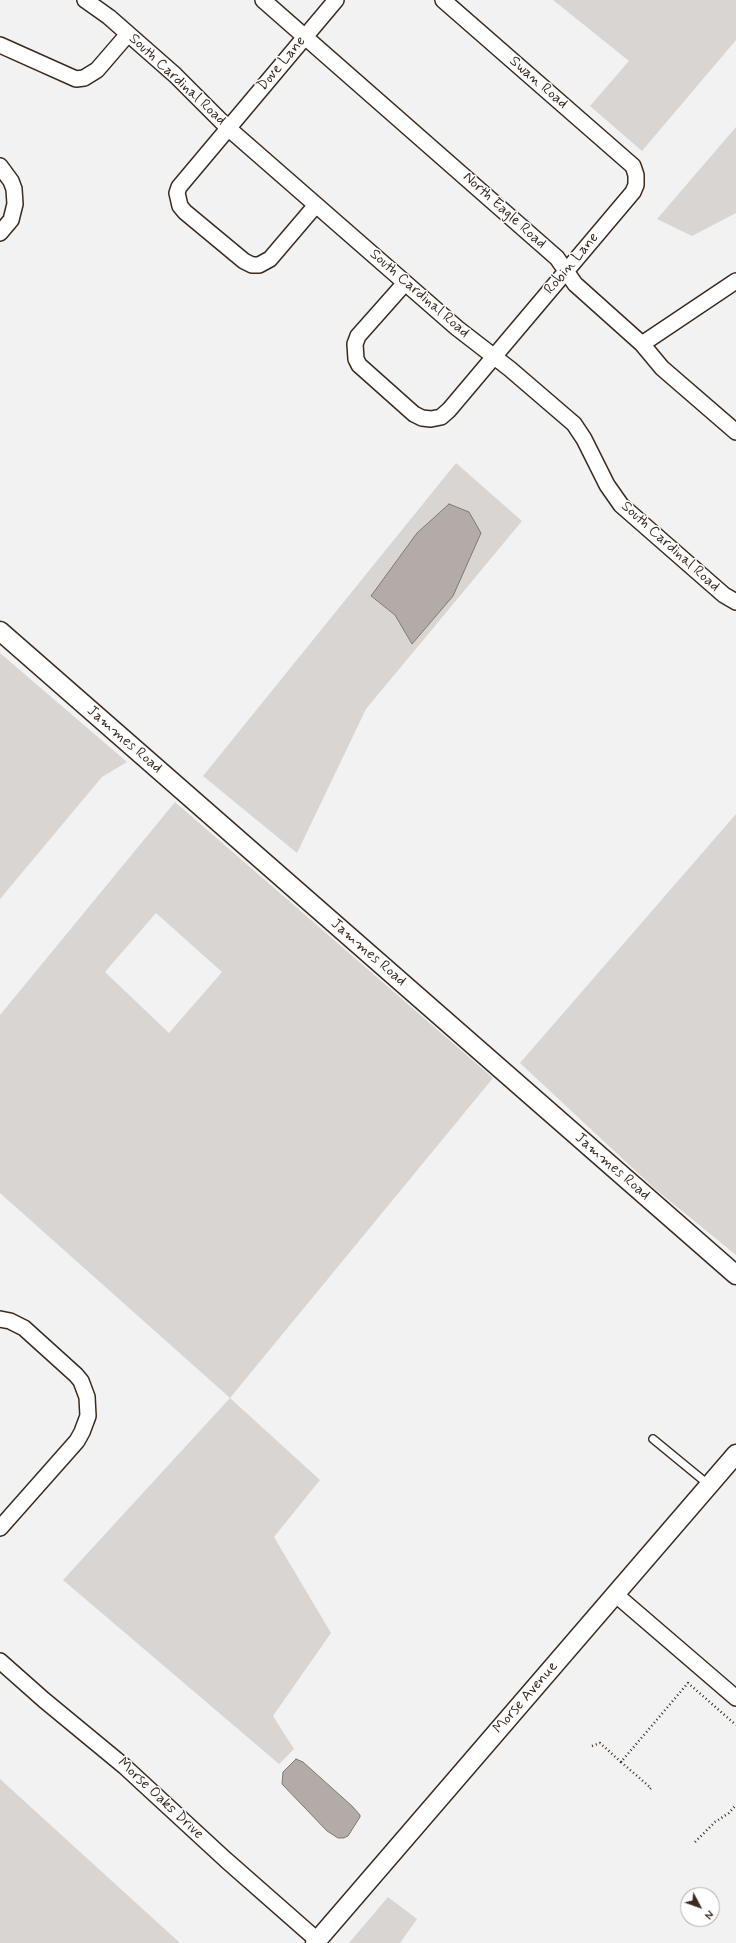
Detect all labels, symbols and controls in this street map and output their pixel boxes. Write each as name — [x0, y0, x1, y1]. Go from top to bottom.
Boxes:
street label: South Cardinal Road — [125, 30, 229, 130]
street label: Dove Lane — [254, 33, 310, 95]
street label: Swan Road — [505, 53, 571, 113]
street label: North Eagle Road — [458, 169, 550, 253]
street label: Robin Lane — [541, 229, 603, 299]
street label: South Cardinal Road — [365, 246, 473, 342]
street label: South Cardinal Road — [617, 498, 723, 596]
street label: Jammes Road — [83, 702, 165, 778]
street label: Jammes Road — [327, 915, 409, 991]
street label: Jammes Road — [571, 1129, 653, 1205]
street label: Morse Avenue — [490, 1658, 562, 1738]
street label: Morse Oaks Drive — [113, 1754, 207, 1844]
north arrow — [680, 1887, 720, 1927]
text: N — [701, 1907, 716, 1922]

